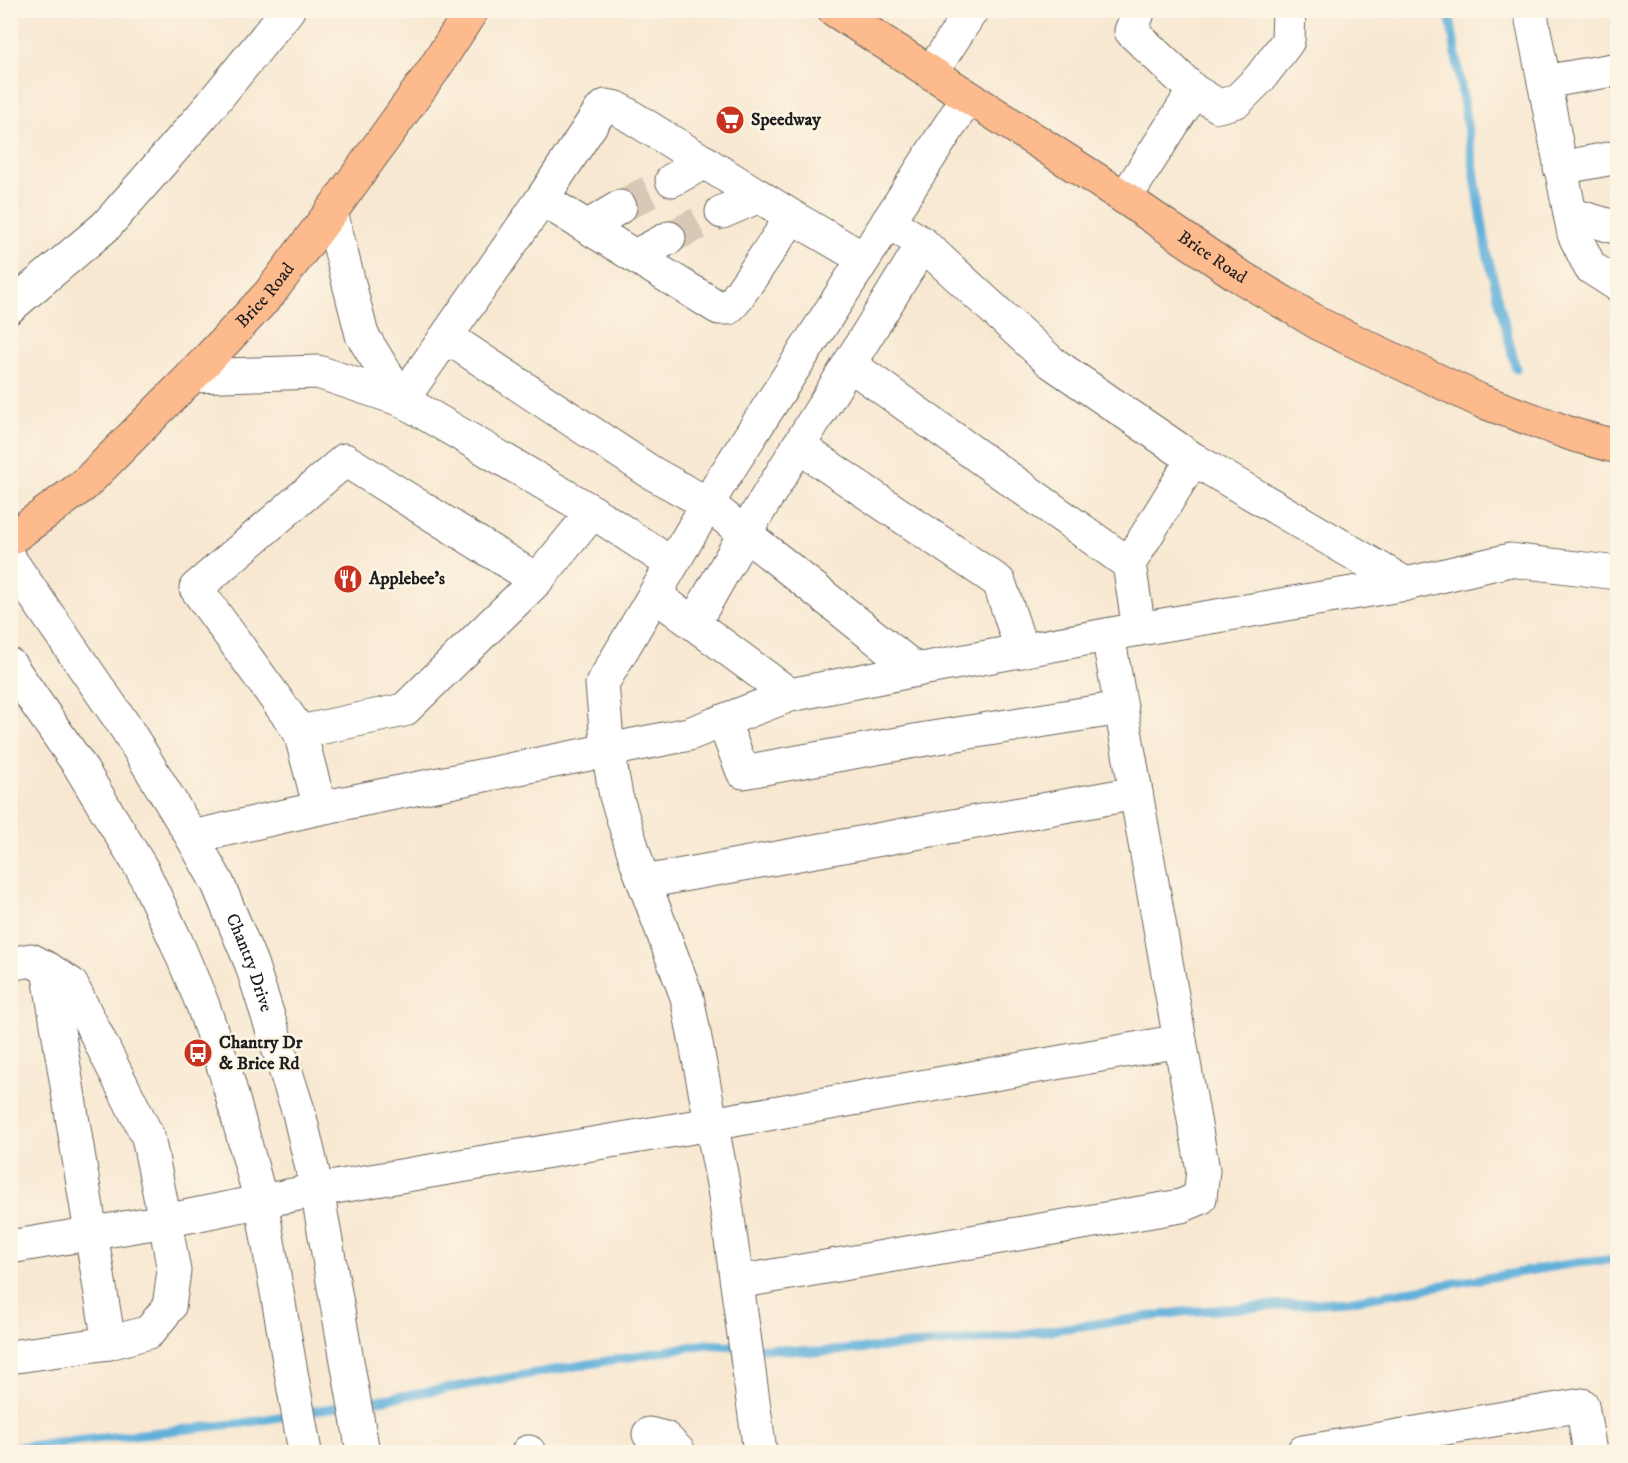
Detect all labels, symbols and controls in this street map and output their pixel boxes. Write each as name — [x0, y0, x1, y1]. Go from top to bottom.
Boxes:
supermarket icon: Speedway — [714, 104, 746, 136]
place label: Speedway — [751, 109, 821, 131]
street label: Brice Road — [1173, 226, 1251, 289]
street label: Brice Road — [232, 259, 299, 333]
restaurant icon: Applebee's — [332, 563, 364, 595]
place label: Applebee's — [368, 568, 445, 590]
street label: Chantry Drive — [221, 910, 277, 1015]
place label: Chantry Dr & Brice Rd — [219, 1032, 303, 1075]
bus stop icon: Chantry Dr & Brice Rd — [182, 1037, 214, 1069]

